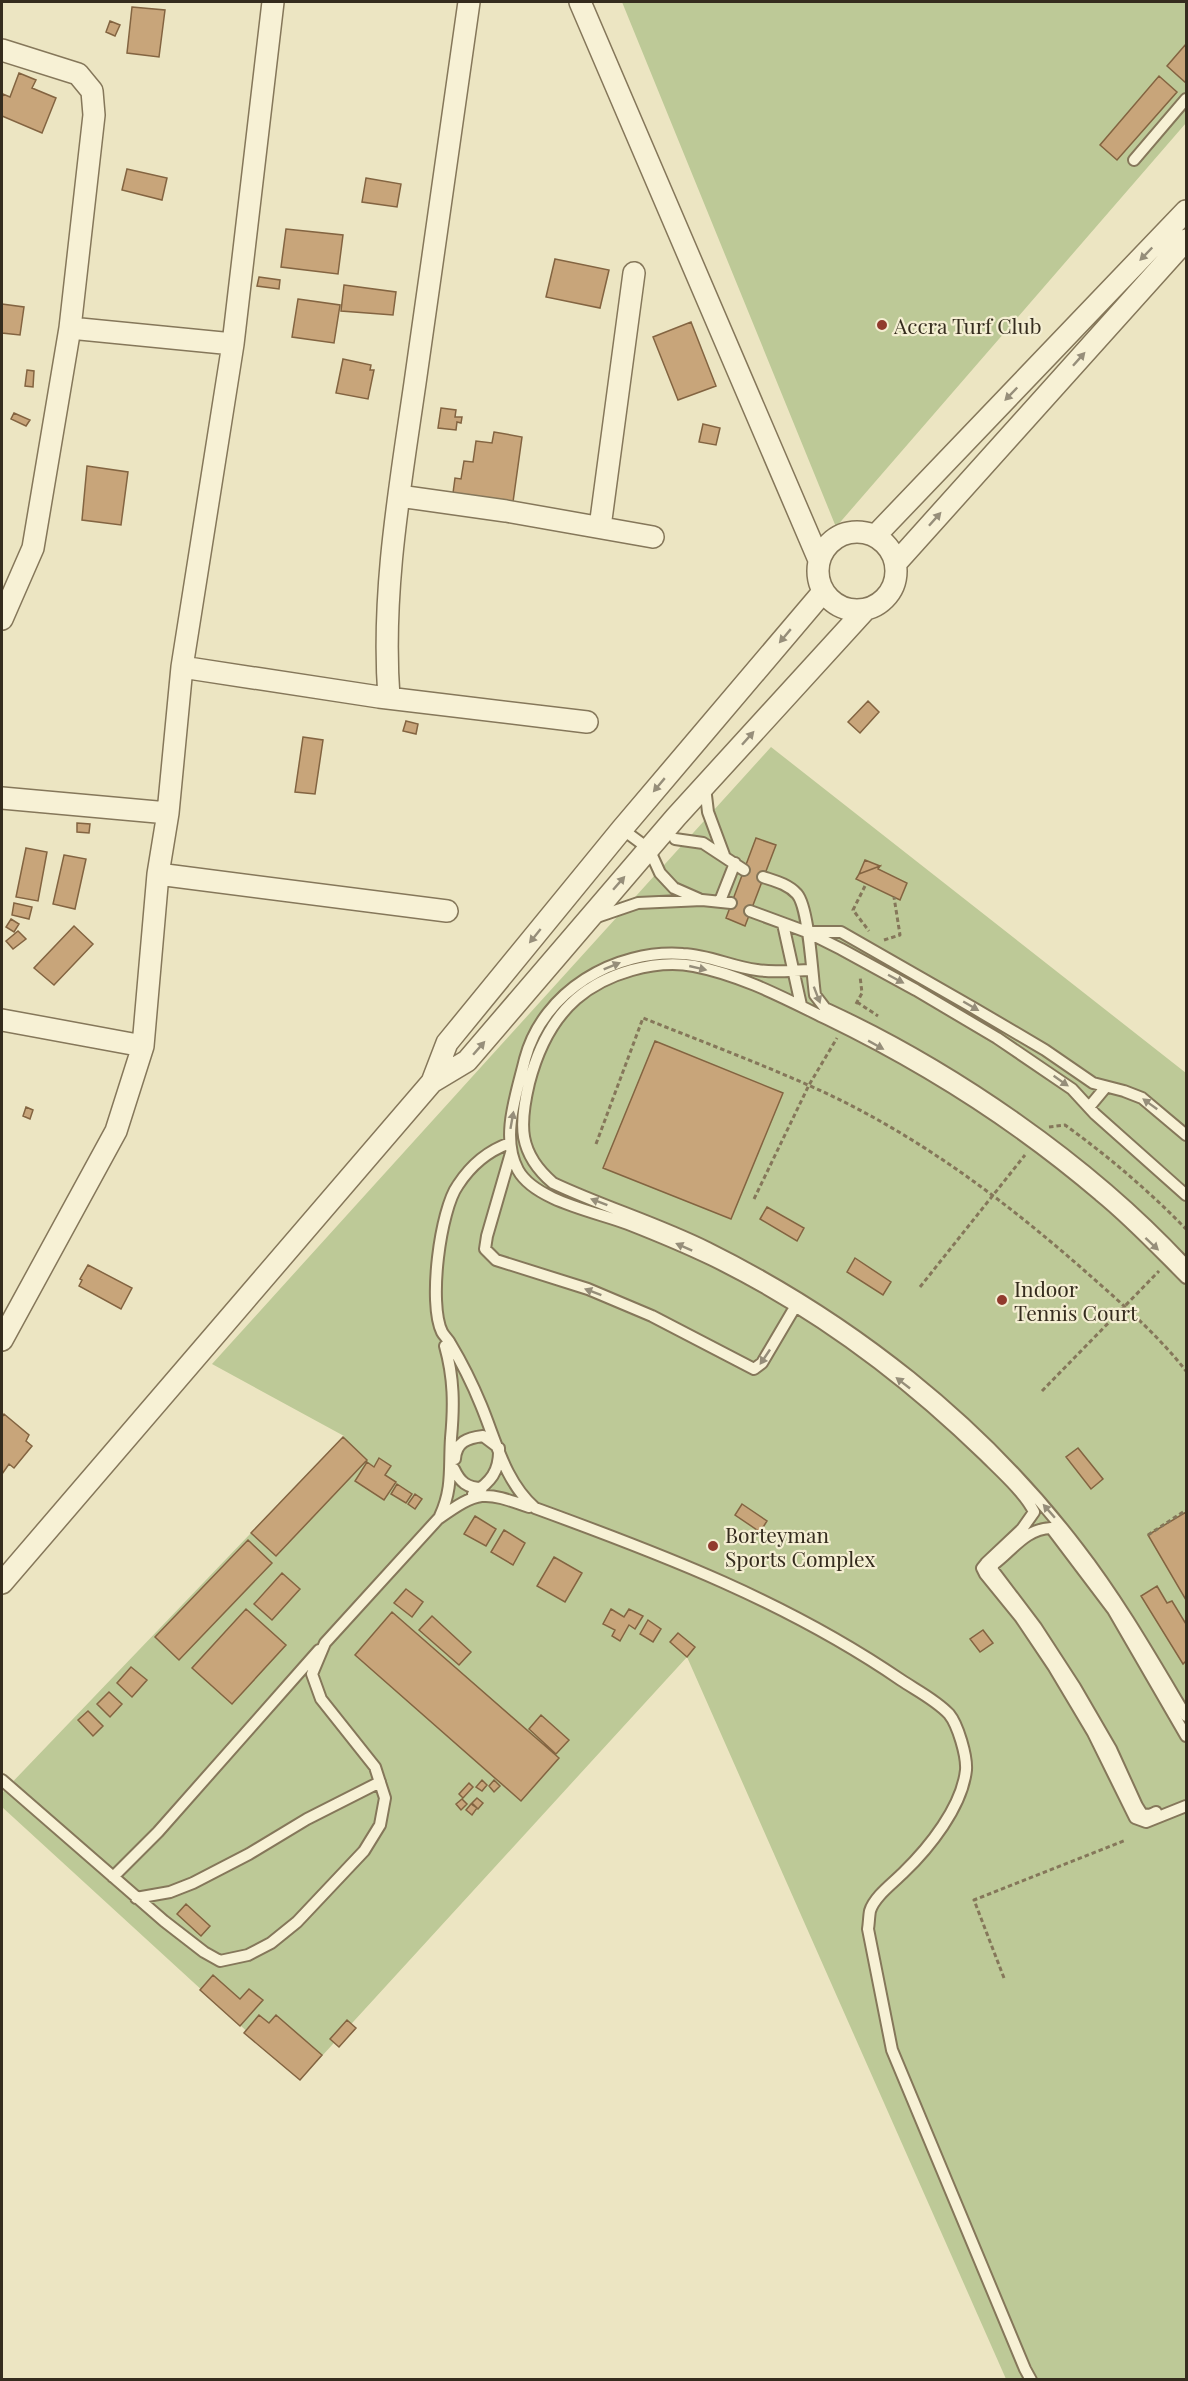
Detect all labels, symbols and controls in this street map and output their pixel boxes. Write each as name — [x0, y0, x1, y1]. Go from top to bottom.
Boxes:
one-way arrow — [1139, 246, 1153, 261]
place label: Accra Turf Club — [893, 311, 1042, 339]
marker: Accra Turf Club — [875, 318, 889, 332]
one-way arrow — [1072, 352, 1085, 367]
one-way arrow — [1004, 387, 1018, 402]
one-way arrow — [928, 512, 941, 527]
one-way arrow — [779, 628, 792, 643]
one-way arrow — [741, 730, 755, 745]
one-way arrow — [653, 777, 666, 792]
one-way arrow — [612, 876, 625, 891]
one-way arrow — [529, 928, 541, 943]
one-way arrow — [603, 961, 621, 970]
one-way arrow — [689, 964, 708, 973]
one-way arrow — [887, 974, 904, 984]
one-way arrow — [812, 986, 822, 1004]
one-way arrow — [963, 1001, 980, 1011]
one-way arrow — [868, 1040, 885, 1050]
one-way arrow — [472, 1041, 485, 1056]
one-way arrow — [1053, 1075, 1069, 1087]
one-way arrow — [1142, 1098, 1158, 1110]
one-way arrow — [508, 1110, 517, 1129]
one-way arrow — [589, 1197, 607, 1207]
one-way arrow — [1145, 1237, 1159, 1251]
one-way arrow — [676, 1243, 693, 1252]
place label: Indoor Tennis Court — [1014, 1274, 1138, 1326]
one-way arrow — [584, 1286, 602, 1296]
marker: Indoor Tennis Court — [995, 1293, 1009, 1307]
one-way arrow — [759, 1349, 770, 1365]
one-way arrow — [895, 1378, 910, 1390]
one-way arrow — [1042, 1503, 1055, 1519]
place label: Borteyman Sports Complex — [725, 1520, 875, 1572]
marker: Borteyman Sports Complex — [706, 1539, 720, 1553]

